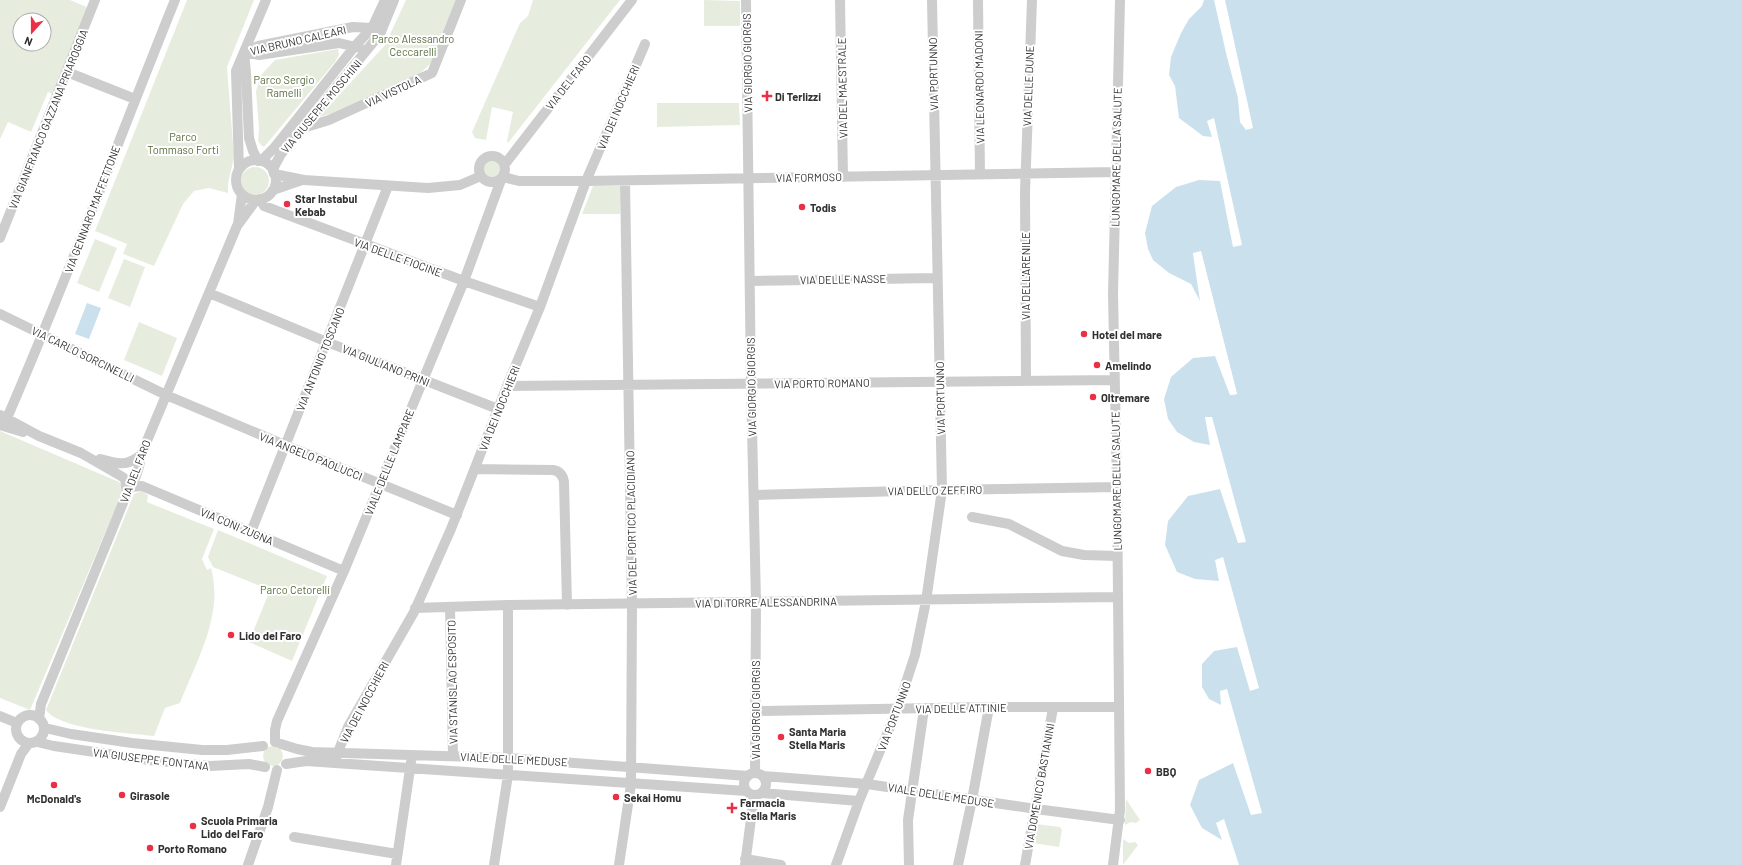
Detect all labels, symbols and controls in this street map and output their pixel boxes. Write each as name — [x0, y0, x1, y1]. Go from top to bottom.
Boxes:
north arrow — [12, 12, 52, 52]
street label: VIA GIORGIO GIORGIS — [740, 13, 754, 113]
street label: VIA BRUNO CALEARI — [249, 23, 347, 57]
street label: VIA GIANFRANCO GAZZANA PRIAROGGIA — [6, 27, 90, 211]
street label: VIA LEONARDO MADONI — [972, 30, 986, 144]
park label: Parco Alessandro Ceccarelli — [372, 32, 454, 58]
street label: VIA DEL MAESTRALE — [835, 37, 849, 138]
street label: VIA PORTUNNO — [926, 37, 940, 111]
street label: VIA DELLE DUNE — [1020, 45, 1036, 127]
street label: VIA DEL FARO — [543, 52, 594, 112]
street label: VIA GIUSEPPE MOSCHINI — [278, 57, 364, 155]
street label: VIA DEI NOCCHIERI — [594, 63, 642, 151]
street label: VIA VISTOLA — [363, 72, 423, 110]
park label: Parco Sergio Ramelli — [254, 73, 314, 99]
street label: LUNGOMARE DELLA SALUTE — [1108, 87, 1124, 227]
place label: Di Terlizzi — [775, 90, 821, 103]
marker: Di Terlizzi — [762, 91, 772, 101]
park label: Parco Tommaso Forti — [147, 130, 219, 156]
street label: VIA GENNARO MAFFETTONE — [62, 143, 122, 274]
street label: VIA FORMOSO — [776, 170, 842, 184]
place label: Star Instabul Kebab — [295, 192, 358, 218]
marker: Star Instabul Kebab — [282, 199, 292, 209]
place label: Todis — [810, 201, 837, 214]
marker: Todis — [797, 202, 807, 212]
street label: VIA DELL'ARENILE — [1019, 232, 1032, 320]
street label: VIA DELLE FIOCINE — [352, 235, 444, 279]
street label: VIA DELLE NASSE — [800, 272, 887, 286]
street label: VIA ANTONIO TOSCANO — [293, 305, 347, 413]
street label: VIA CARLO SORCINELLI — [30, 324, 136, 384]
place label: Hotel del mare — [1092, 328, 1162, 341]
marker: Hotel del mare — [1079, 329, 1089, 339]
street label: VIA GIORGIO GIORGIS — [744, 337, 758, 437]
street label: VIA GIULIANO PRINI — [340, 341, 432, 389]
place label: Amelindo — [1105, 359, 1151, 372]
marker: Amelindo — [1092, 360, 1102, 370]
street label: VIA PORTUNNO — [933, 361, 947, 435]
street label: VIA DEI NOCCHIERI — [476, 364, 522, 452]
street label: VIA PORTO ROMANO — [774, 376, 870, 390]
place label: Oltremare — [1101, 391, 1150, 404]
marker: Oltremare — [1088, 392, 1098, 402]
street label: VIALE DELLE LAMPARE — [362, 407, 416, 517]
street label: LUNGOMARE DELLA SALUTE — [1108, 411, 1124, 551]
street label: VIA ANGELO PAOLUCCI — [258, 429, 364, 483]
street label: VIA DEL FARO — [117, 438, 153, 504]
street label: VIA DEL PORTICO PLACIDIANO — [623, 450, 639, 596]
street label: VIA DELLO ZEFFIRO — [888, 483, 983, 497]
street label: VIA CONI ZUGNA — [199, 505, 276, 547]
park label: Parco Cetorelli — [260, 583, 330, 596]
street label: VIA DI TORRE ALESSANDRINA — [695, 594, 837, 610]
street label: VIA STANISLAO ESPOSITO — [444, 620, 460, 744]
place label: Lido del Faro — [239, 629, 301, 642]
marker: Lido del Faro — [226, 630, 236, 640]
street label: VIA DEI NOCCHIERI — [337, 659, 391, 745]
street label: VIA GIORGIO GIORGIS — [749, 660, 762, 760]
street label: VIA PORTUNNO — [875, 679, 913, 753]
street label: VIA DELLE ATTINIE — [915, 701, 1007, 715]
street label: VIA DOMENICO BASTIANINI — [1022, 722, 1056, 850]
place label: Santa Maria Stella Maris — [789, 725, 846, 751]
marker: Santa Maria Stella Maris — [776, 732, 786, 742]
street label: VIA GIUSEPPE FONTANA — [92, 745, 210, 773]
street label: VIALE DELLE MEDUSE — [460, 750, 568, 768]
place label: BBQ — [1156, 765, 1177, 778]
marker: BBQ — [1143, 766, 1153, 776]
marker: McDonald's — [49, 780, 59, 790]
street label: VIALE DELLE MEDUSE — [887, 780, 995, 810]
place label: Girasole — [130, 789, 170, 802]
marker: Girasole — [117, 790, 127, 800]
place label: Sekai Homu — [624, 791, 681, 804]
place label: McDonald's — [27, 792, 82, 805]
marker: Sekai Homu — [611, 792, 621, 802]
place label: Farmacia Stella Maris — [740, 796, 797, 822]
marker: Farmacia Stella Maris — [727, 803, 737, 813]
place label: Scuola Primaria Lido del Faro — [201, 814, 278, 840]
marker: Scuola Primaria Lido del Faro — [188, 821, 198, 831]
place label: Porto Romano — [158, 842, 227, 855]
marker: Porto Romano — [145, 843, 155, 853]

